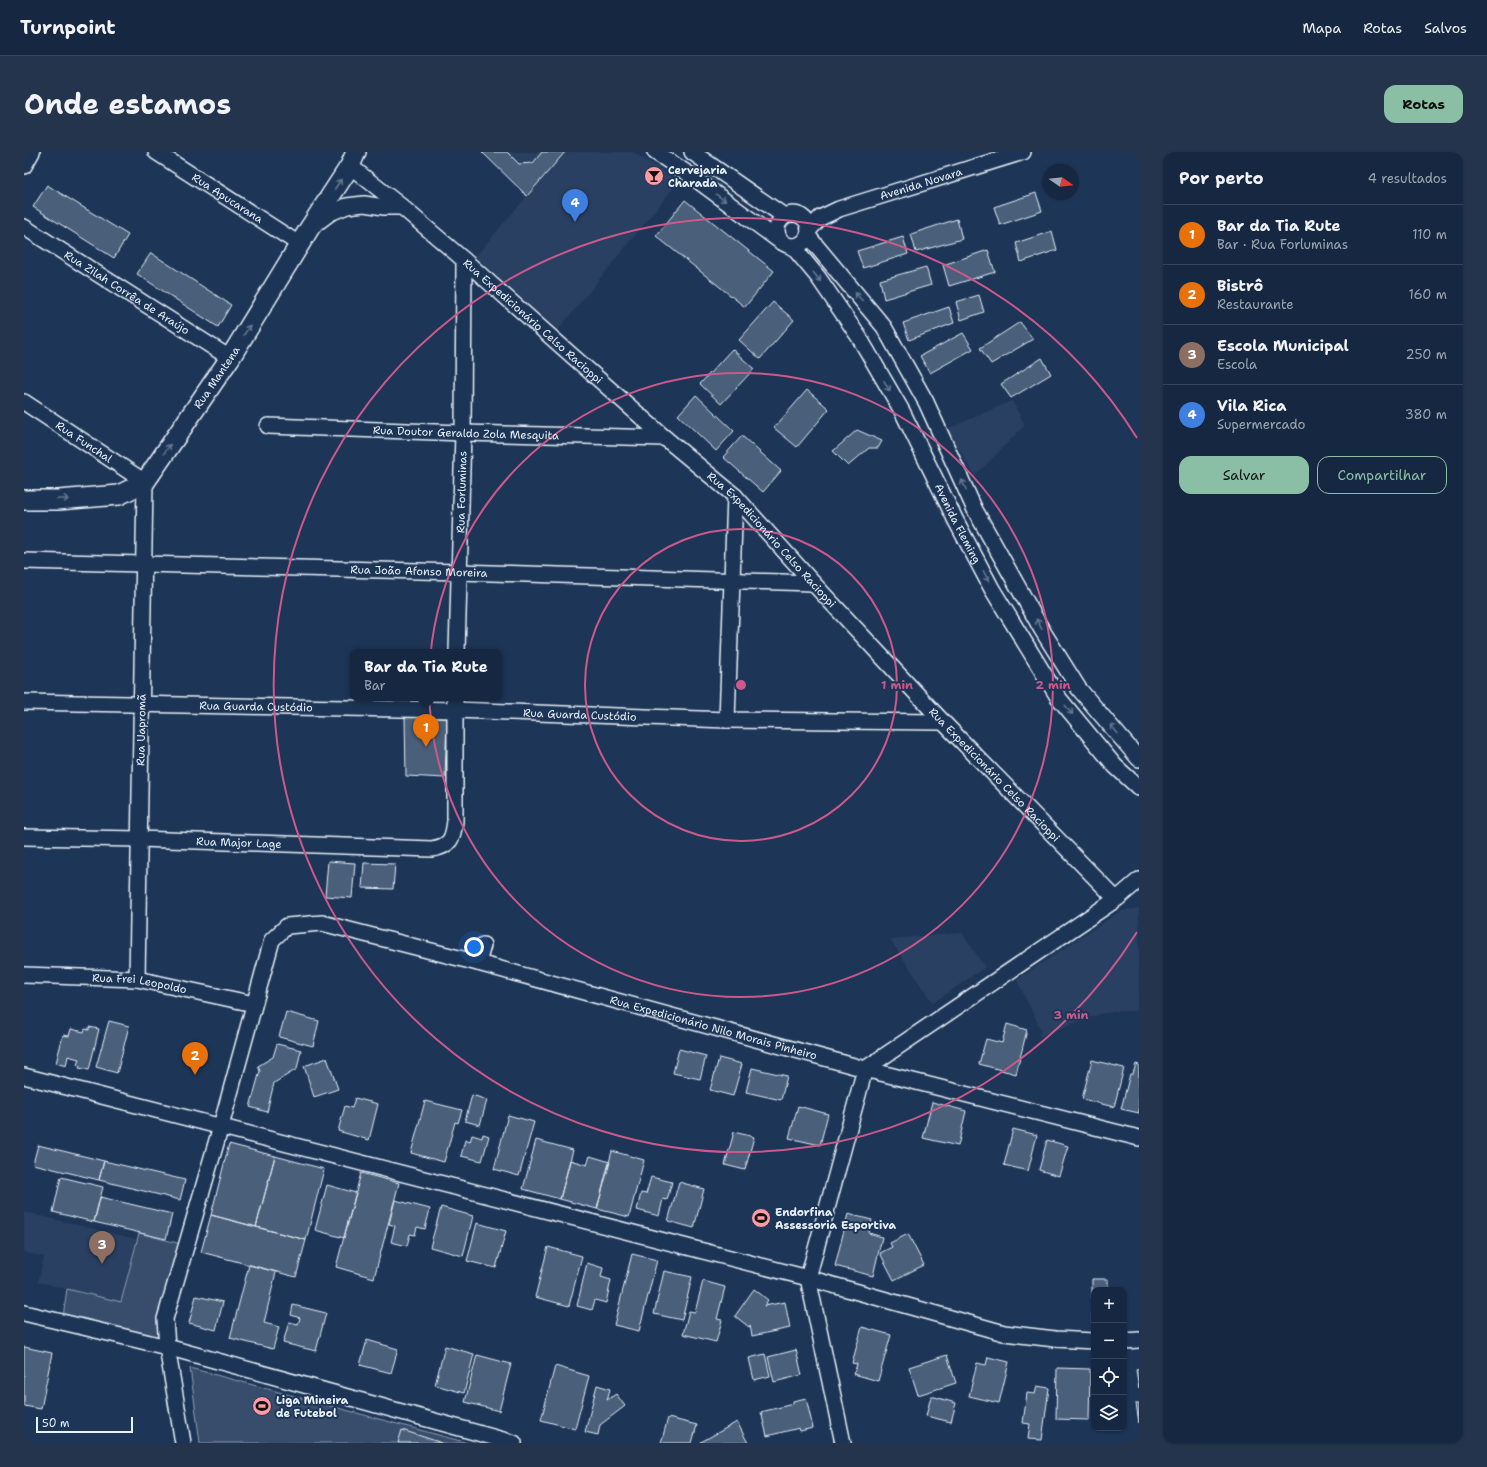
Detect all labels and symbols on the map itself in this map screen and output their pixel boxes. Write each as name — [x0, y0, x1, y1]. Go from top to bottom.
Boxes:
place label: Cervejaria Charada — [668, 163, 728, 191]
street label: Avenida Novara — [878, 164, 964, 204]
north arrow — [1043, 164, 1079, 200]
bar icon: Cervejaria Charada — [643, 165, 665, 187]
street label: Rua Apucarana — [189, 170, 266, 227]
one-way arrow — [334, 179, 342, 190]
pin: 4 — [562, 189, 588, 222]
one-way arrow — [716, 194, 727, 202]
street label: Rua Zilah Corrêa de Araújo — [61, 247, 192, 339]
street label: Rua Expedicionário Celso Racioppi — [460, 256, 606, 387]
one-way arrow — [813, 271, 822, 282]
one-way arrow — [854, 292, 863, 302]
one-way arrow — [243, 324, 251, 336]
street label: Rua Mantena — [190, 343, 243, 412]
one-way arrow — [884, 380, 892, 392]
street label: Rua Funchal — [52, 418, 116, 467]
street label: Rua Doutor Geraldo Zola Mesquita — [373, 423, 559, 443]
one-way arrow — [163, 444, 171, 455]
street label: Rua Forluminas — [453, 451, 471, 533]
street label: Rua Expedicionário Celso Racioppi — [704, 469, 839, 611]
one-way arrow — [960, 479, 967, 491]
street label: Avenida Fleming — [931, 481, 984, 567]
one-way arrow — [56, 496, 69, 503]
street label: Rua João Afonso Moreira — [350, 562, 488, 581]
one-way arrow — [982, 570, 990, 582]
one-way arrow — [1034, 618, 1042, 630]
text: 1 min — [881, 677, 913, 693]
text: 2 min — [1036, 677, 1071, 693]
centre of rings — [734, 678, 748, 692]
street label: Rua Uapromã — [133, 694, 150, 766]
street label: Rua Guarda Custódio — [199, 698, 313, 715]
street label: Rua Expedicionário Celso Racioppi — [925, 705, 1063, 845]
one-way arrow — [1065, 705, 1073, 716]
street label: Rua Guarda Custódio — [523, 706, 637, 725]
pin: 1 — [413, 714, 439, 747]
one-way arrow — [1109, 724, 1118, 735]
street label: Rua Major Lage — [196, 834, 282, 852]
your location — [464, 937, 484, 957]
street label: Rua Frei Leopoldo — [92, 970, 188, 997]
street label: Rua Expedicionário Nilo Morais Pinheiro — [608, 992, 819, 1064]
text: 3 min — [1054, 1007, 1089, 1023]
pin: 2 — [182, 1042, 208, 1075]
place label: Endorfina Assessoria Esportiva — [775, 1205, 897, 1233]
sports icon: Endorfina Assessoria Esportiva — [750, 1207, 772, 1229]
pin: 3 — [89, 1231, 115, 1264]
place label: Liga Mineira de Futebol — [276, 1393, 349, 1421]
sports icon: Liga Mineira de Futebol — [251, 1395, 273, 1417]
scale bar — [36, 1415, 133, 1434]

